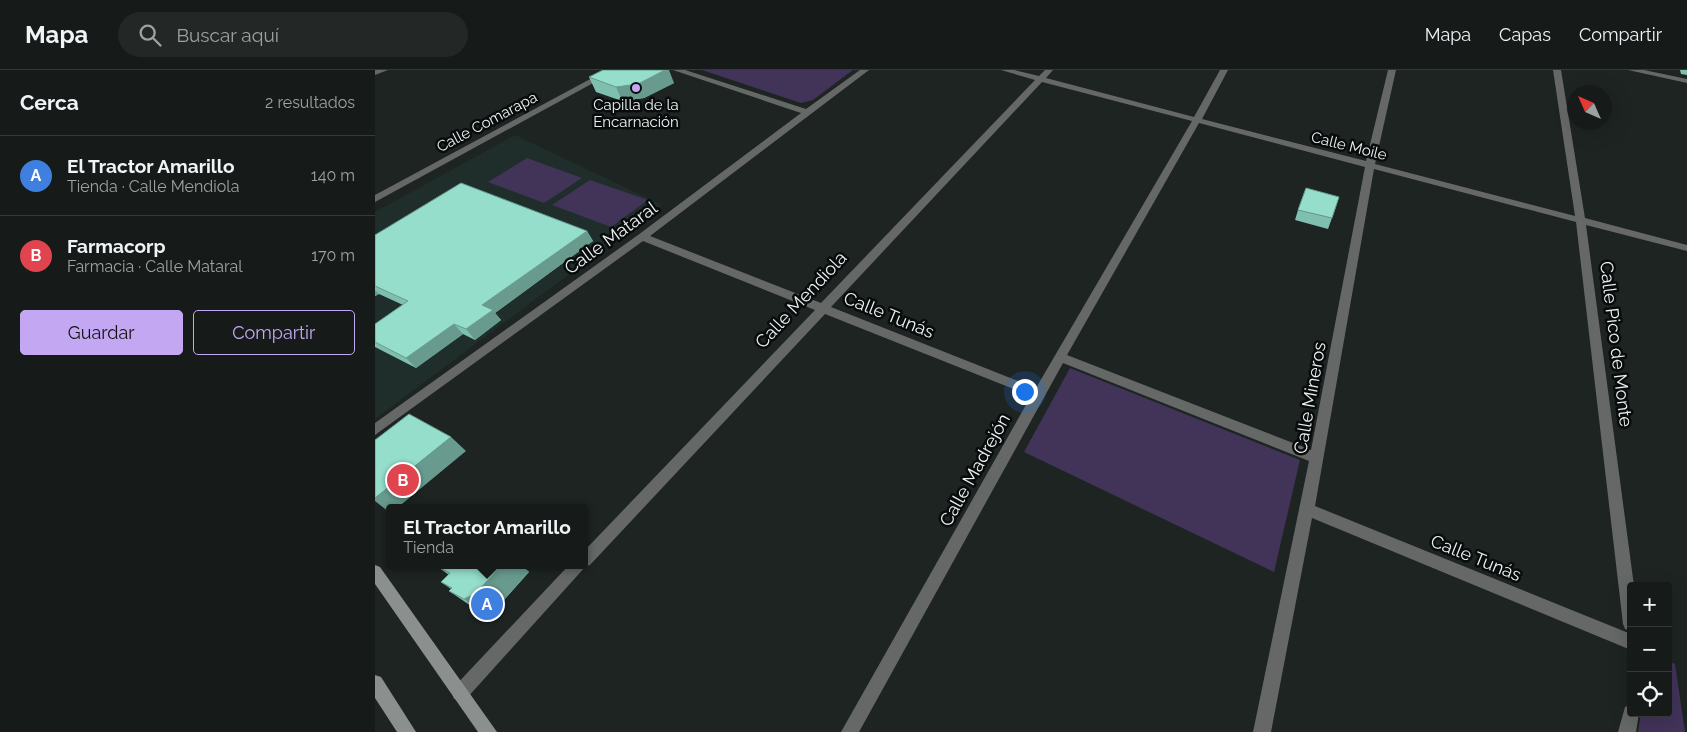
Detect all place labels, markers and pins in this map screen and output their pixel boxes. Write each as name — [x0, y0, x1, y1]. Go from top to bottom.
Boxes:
marker: Capilla de la Encarnación — [630, 82, 642, 94]
place label: Capilla de la Encarnación — [593, 96, 679, 131]
pin: B — [387, 461, 419, 499]
pin: A — [471, 585, 503, 623]

